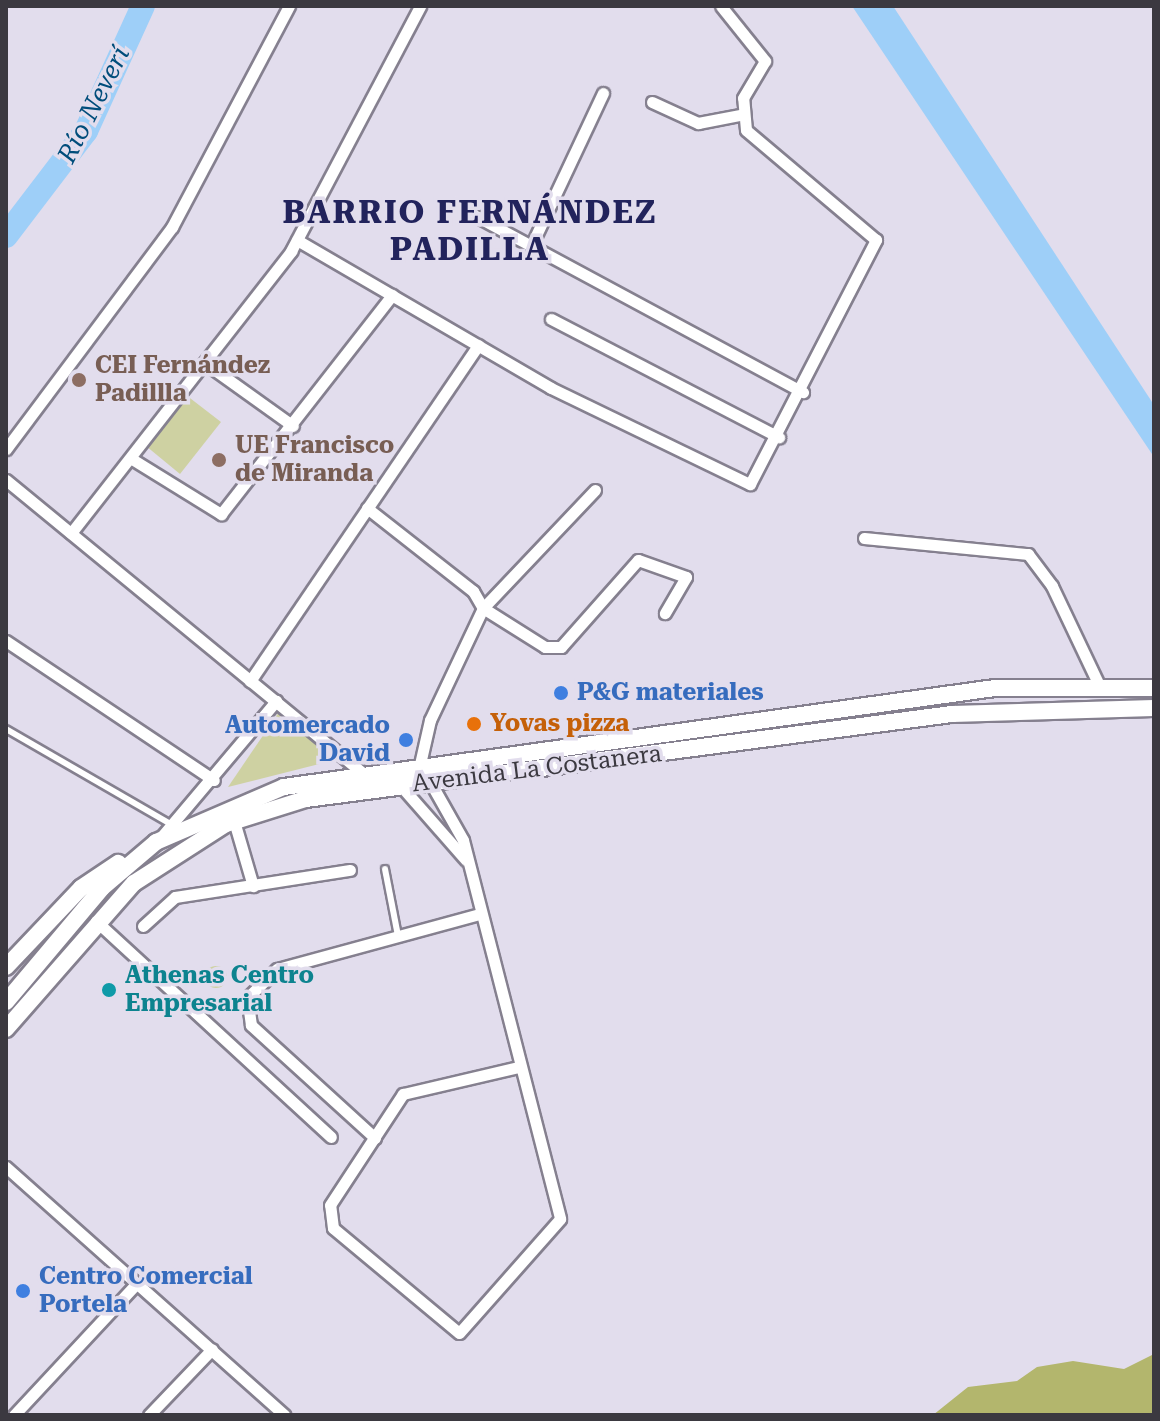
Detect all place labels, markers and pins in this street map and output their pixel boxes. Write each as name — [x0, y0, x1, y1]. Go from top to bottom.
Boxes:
place label: CEI Fernández Padillla — [95, 352, 270, 408]
marker: CEI Fernández Padillla — [70, 371, 88, 389]
place label: UE Francisco de Miranda — [235, 432, 394, 488]
marker: UE Francisco de Miranda — [210, 451, 228, 469]
place label: P&G materiales — [577, 679, 764, 707]
marker: P&G materiales — [552, 684, 570, 702]
place label: Yovas pizza — [490, 710, 629, 738]
place label: Automercado David — [225, 712, 390, 768]
marker: Yovas pizza — [465, 715, 483, 733]
marker: Automercado David — [397, 731, 415, 749]
place label: Athenas Centro Empresarial — [125, 962, 314, 1018]
marker: Athenas Centro Empresarial — [100, 981, 118, 999]
place label: Centro Comercial Portela — [39, 1263, 253, 1319]
marker: Centro Comercial Portela — [14, 1282, 32, 1300]

